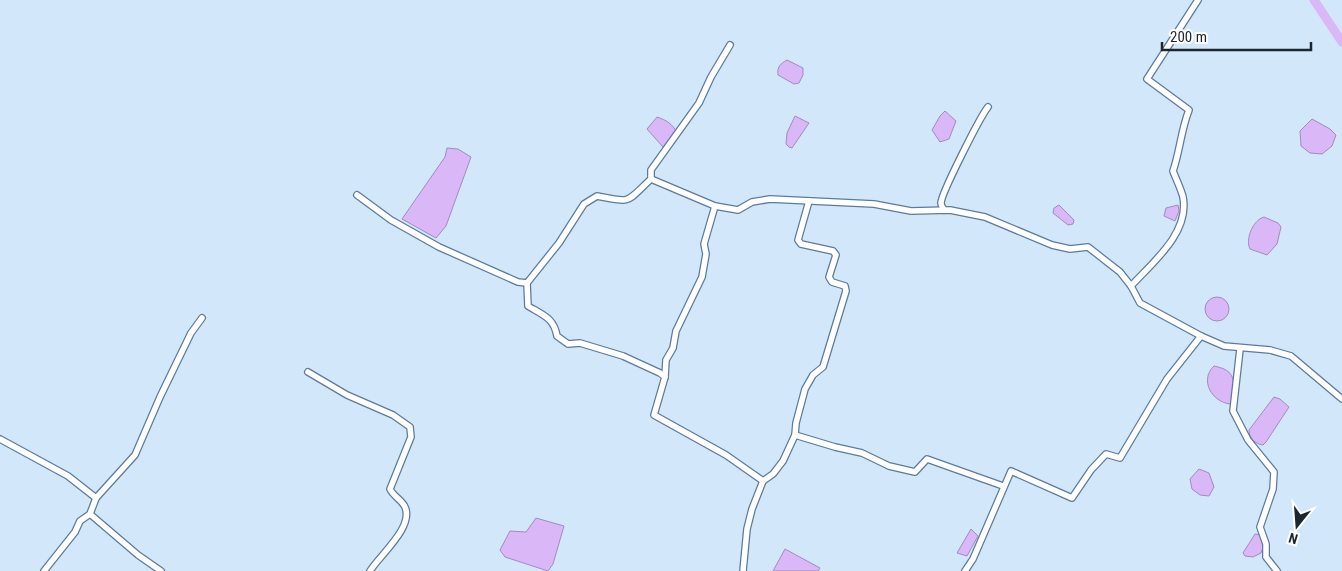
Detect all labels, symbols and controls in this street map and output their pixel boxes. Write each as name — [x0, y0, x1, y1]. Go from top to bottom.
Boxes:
scale bar — [1162, 20, 1311, 52]
text: 200 m — [1170, 28, 1207, 46]
north arrow — [1272, 501, 1322, 551]
text: N — [1287, 530, 1300, 547]

